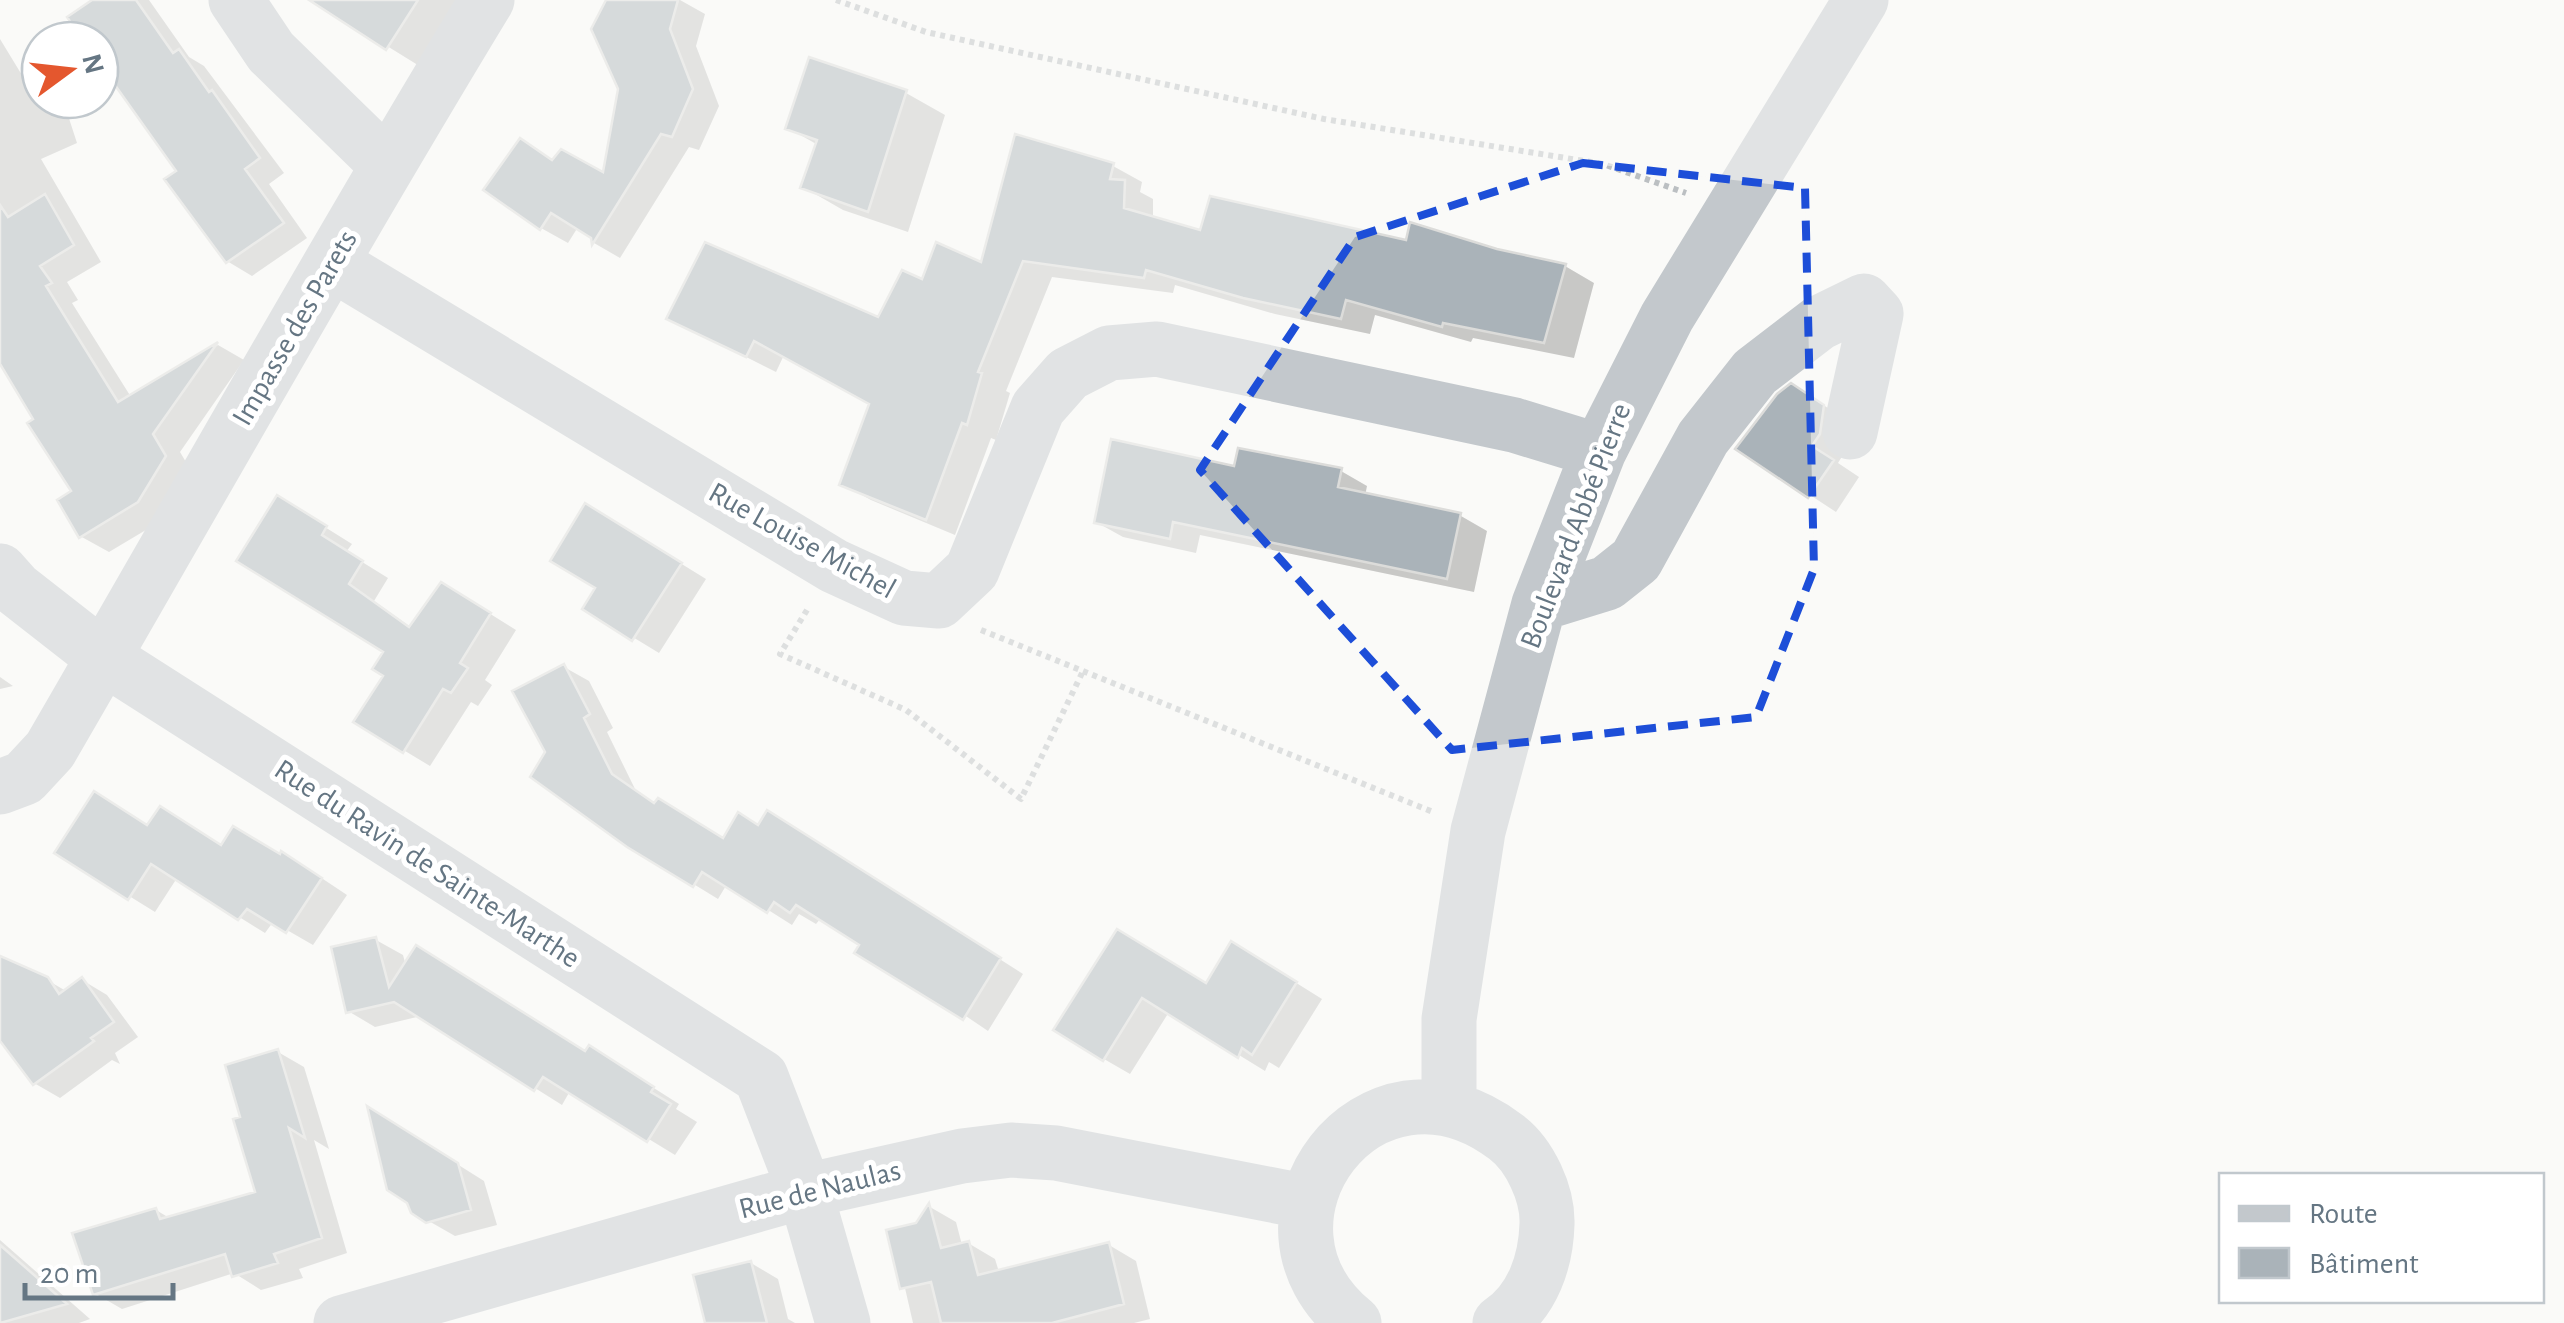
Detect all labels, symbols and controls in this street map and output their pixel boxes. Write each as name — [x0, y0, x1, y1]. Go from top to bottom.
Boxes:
north arrow — [20, 20, 120, 120]
text: N — [76, 51, 108, 77]
street label: Impasse des Parets — [227, 225, 363, 431]
street label: Boulevard Abbé Pierre — [1515, 399, 1637, 653]
street label: Rue Louise Michel — [703, 477, 901, 605]
street label: Rue du Ravin de Sainte-Marthe — [269, 754, 585, 974]
street label: Rue de Naulas — [736, 1155, 904, 1225]
legend — [2219, 1173, 2544, 1303]
text: Route — [2309, 1199, 2378, 1229]
scale bar — [25, 1238, 172, 1300]
text: Bâtiment — [2309, 1249, 2419, 1279]
text: 20 m — [40, 1259, 98, 1289]

